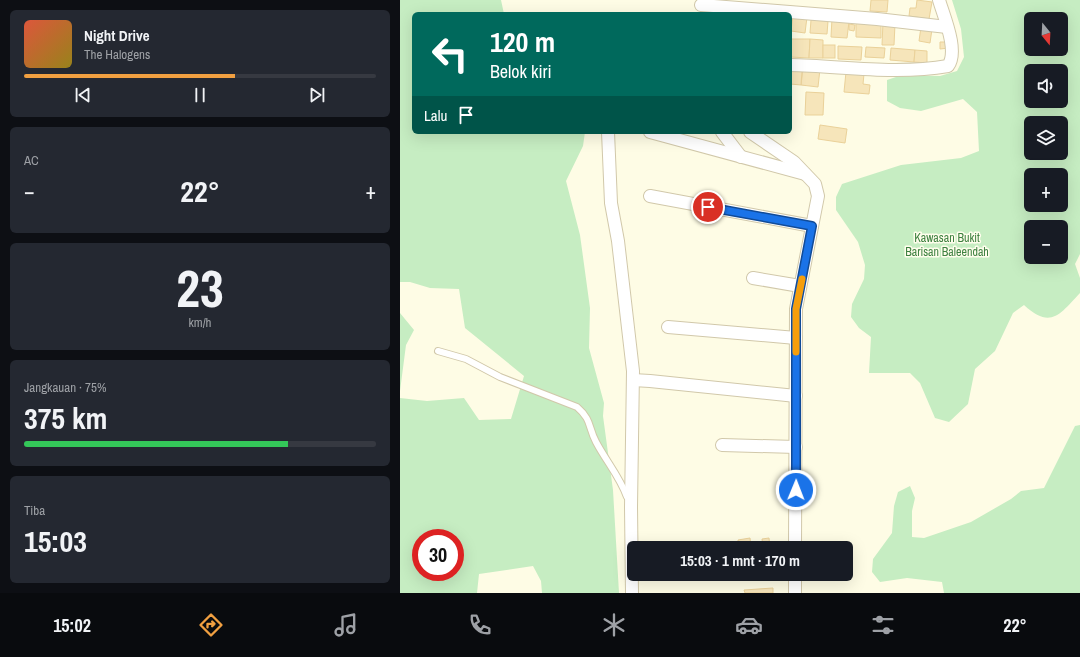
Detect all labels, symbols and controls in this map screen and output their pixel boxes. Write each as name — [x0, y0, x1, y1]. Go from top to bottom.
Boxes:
north arrow — [1024, 12, 1068, 56]
map controls — [1024, 12, 1068, 264]
text: 120 m — [490, 23, 555, 61]
text: Night Drive — [84, 25, 150, 46]
icon: left — [424, 28, 476, 80]
text: The Halogens — [84, 46, 150, 63]
text: Belok kiri — [490, 59, 552, 84]
button: sound — [1024, 64, 1068, 108]
icon: previous — [72, 84, 94, 106]
icon: pause — [189, 84, 211, 106]
icon: next — [306, 84, 328, 106]
icon: arrive — [455, 104, 477, 126]
text: Lalu — [424, 105, 447, 126]
button: layers — [1024, 116, 1068, 160]
text: AC — [24, 152, 39, 169]
button: + — [1024, 168, 1068, 212]
text: 22° — [180, 171, 220, 211]
text: − — [24, 176, 35, 206]
text: + — [365, 176, 376, 206]
pin — [691, 190, 725, 224]
icon: arrive — [697, 196, 719, 218]
button: − — [1024, 220, 1068, 264]
park label: Kawasan Bukit Barisan Baleendah — [905, 230, 989, 260]
text: 23 — [176, 253, 224, 323]
text: km/h — [188, 314, 212, 331]
text: Jangkauan · 75% — [24, 379, 106, 396]
text: 375 km — [24, 398, 107, 438]
position arrow — [775, 469, 817, 511]
text: Tiba — [24, 502, 45, 519]
text: 15:03 — [24, 521, 87, 561]
speed limit sign: 30 — [412, 529, 464, 581]
text: 15:03 · 1 mnt · 170 m — [680, 550, 800, 571]
icon: directions — [197, 611, 225, 639]
icon: music — [332, 611, 360, 639]
icon: phone — [466, 611, 494, 639]
icon: climate — [600, 611, 628, 639]
icon: car — [735, 611, 763, 639]
icon: filters — [869, 611, 897, 639]
text: 15:02 — [53, 613, 91, 638]
text: 22° — [1003, 613, 1027, 638]

